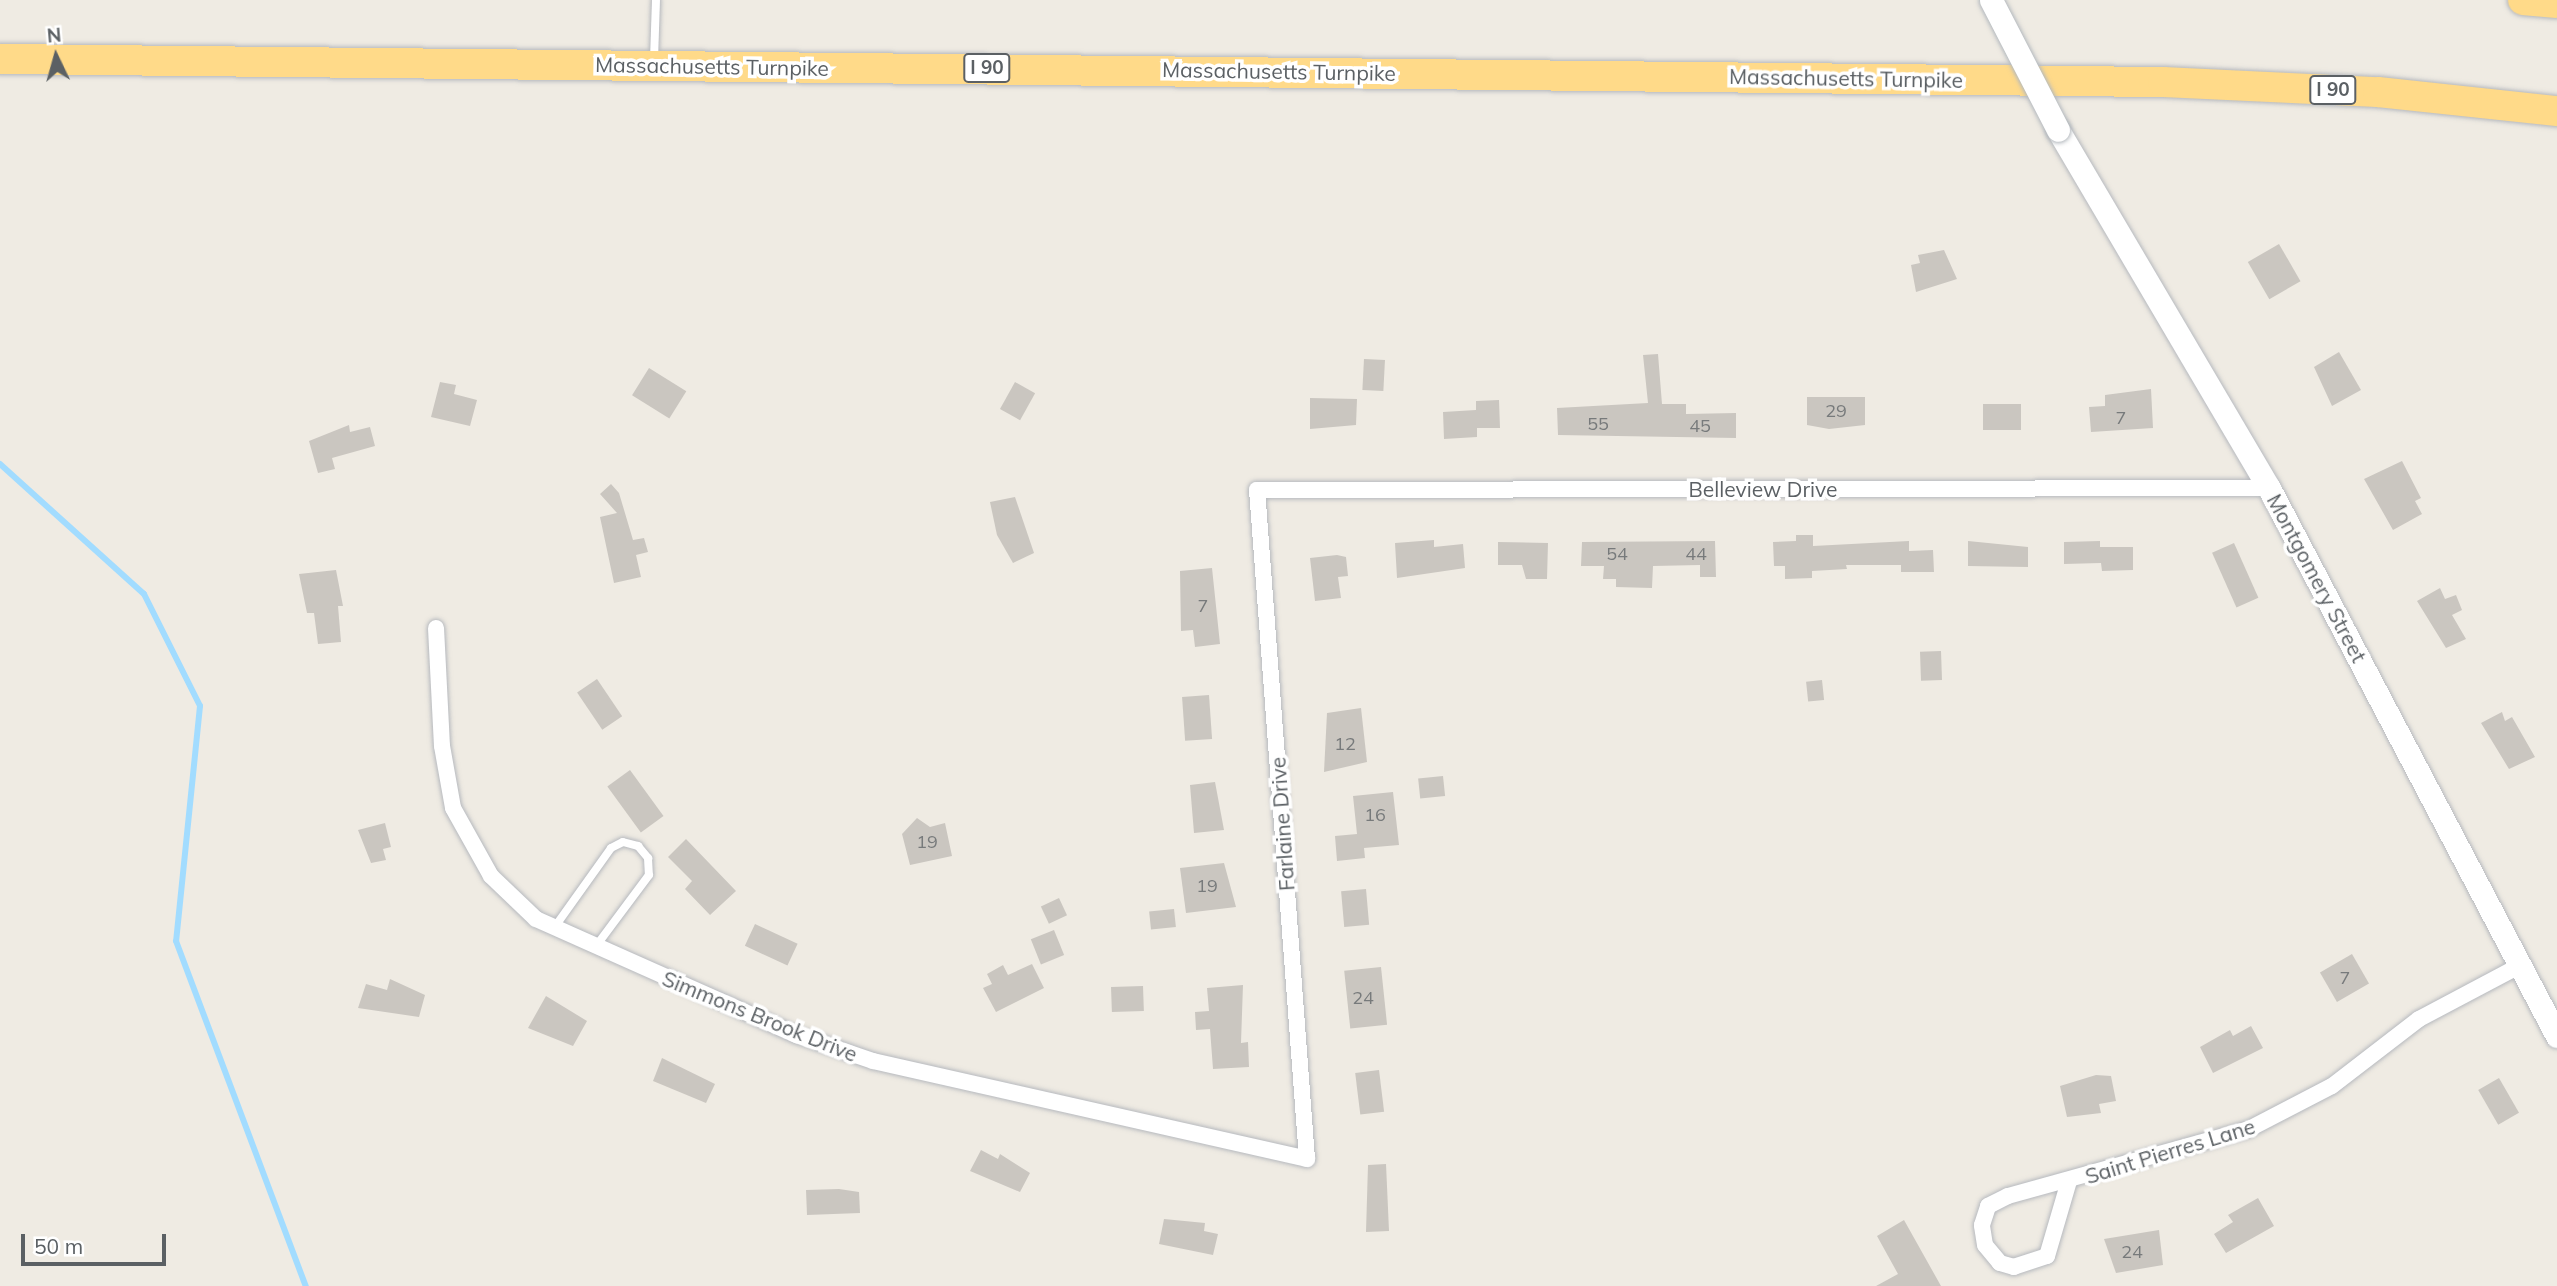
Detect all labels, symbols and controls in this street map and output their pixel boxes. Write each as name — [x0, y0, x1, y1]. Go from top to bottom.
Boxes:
north arrow — [21, 21, 91, 91]
text: N — [46, 23, 62, 48]
street label: Massachusetts Turnpike — [595, 51, 829, 81]
road number: I 90 — [962, 52, 1012, 83]
street label: Massachusetts Turnpike — [1162, 56, 1396, 86]
street label: Massachusetts Turnpike — [1729, 63, 1963, 93]
road number: I 90 — [2308, 74, 2358, 106]
house number: 29 — [1825, 400, 1847, 422]
house number: 7 — [2116, 407, 2126, 429]
house number: 55 — [1587, 413, 1609, 435]
house number: 45 — [1689, 415, 1711, 437]
street label: Belleview Drive — [1689, 476, 1837, 502]
street label: Montgomery Street — [2262, 490, 2372, 666]
house number: 54 — [1606, 543, 1628, 565]
house number: 44 — [1685, 543, 1707, 565]
house number: 7 — [1198, 595, 1208, 617]
house number: 12 — [1334, 733, 1356, 755]
street label: Farlaine Drive — [1265, 756, 1299, 892]
house number: 16 — [1364, 804, 1386, 826]
house number: 19 — [916, 831, 938, 853]
house number: 19 — [1196, 875, 1218, 897]
street label: Simmons Brook Drive — [659, 965, 861, 1067]
house number: 7 — [2340, 967, 2350, 989]
house number: 24 — [1352, 987, 1374, 1009]
street label: Saint Pierres Lane — [2082, 1113, 2258, 1189]
scale bar — [24, 1220, 170, 1264]
text: 50 m — [34, 1233, 83, 1259]
house number: 24 — [2121, 1241, 2143, 1263]

